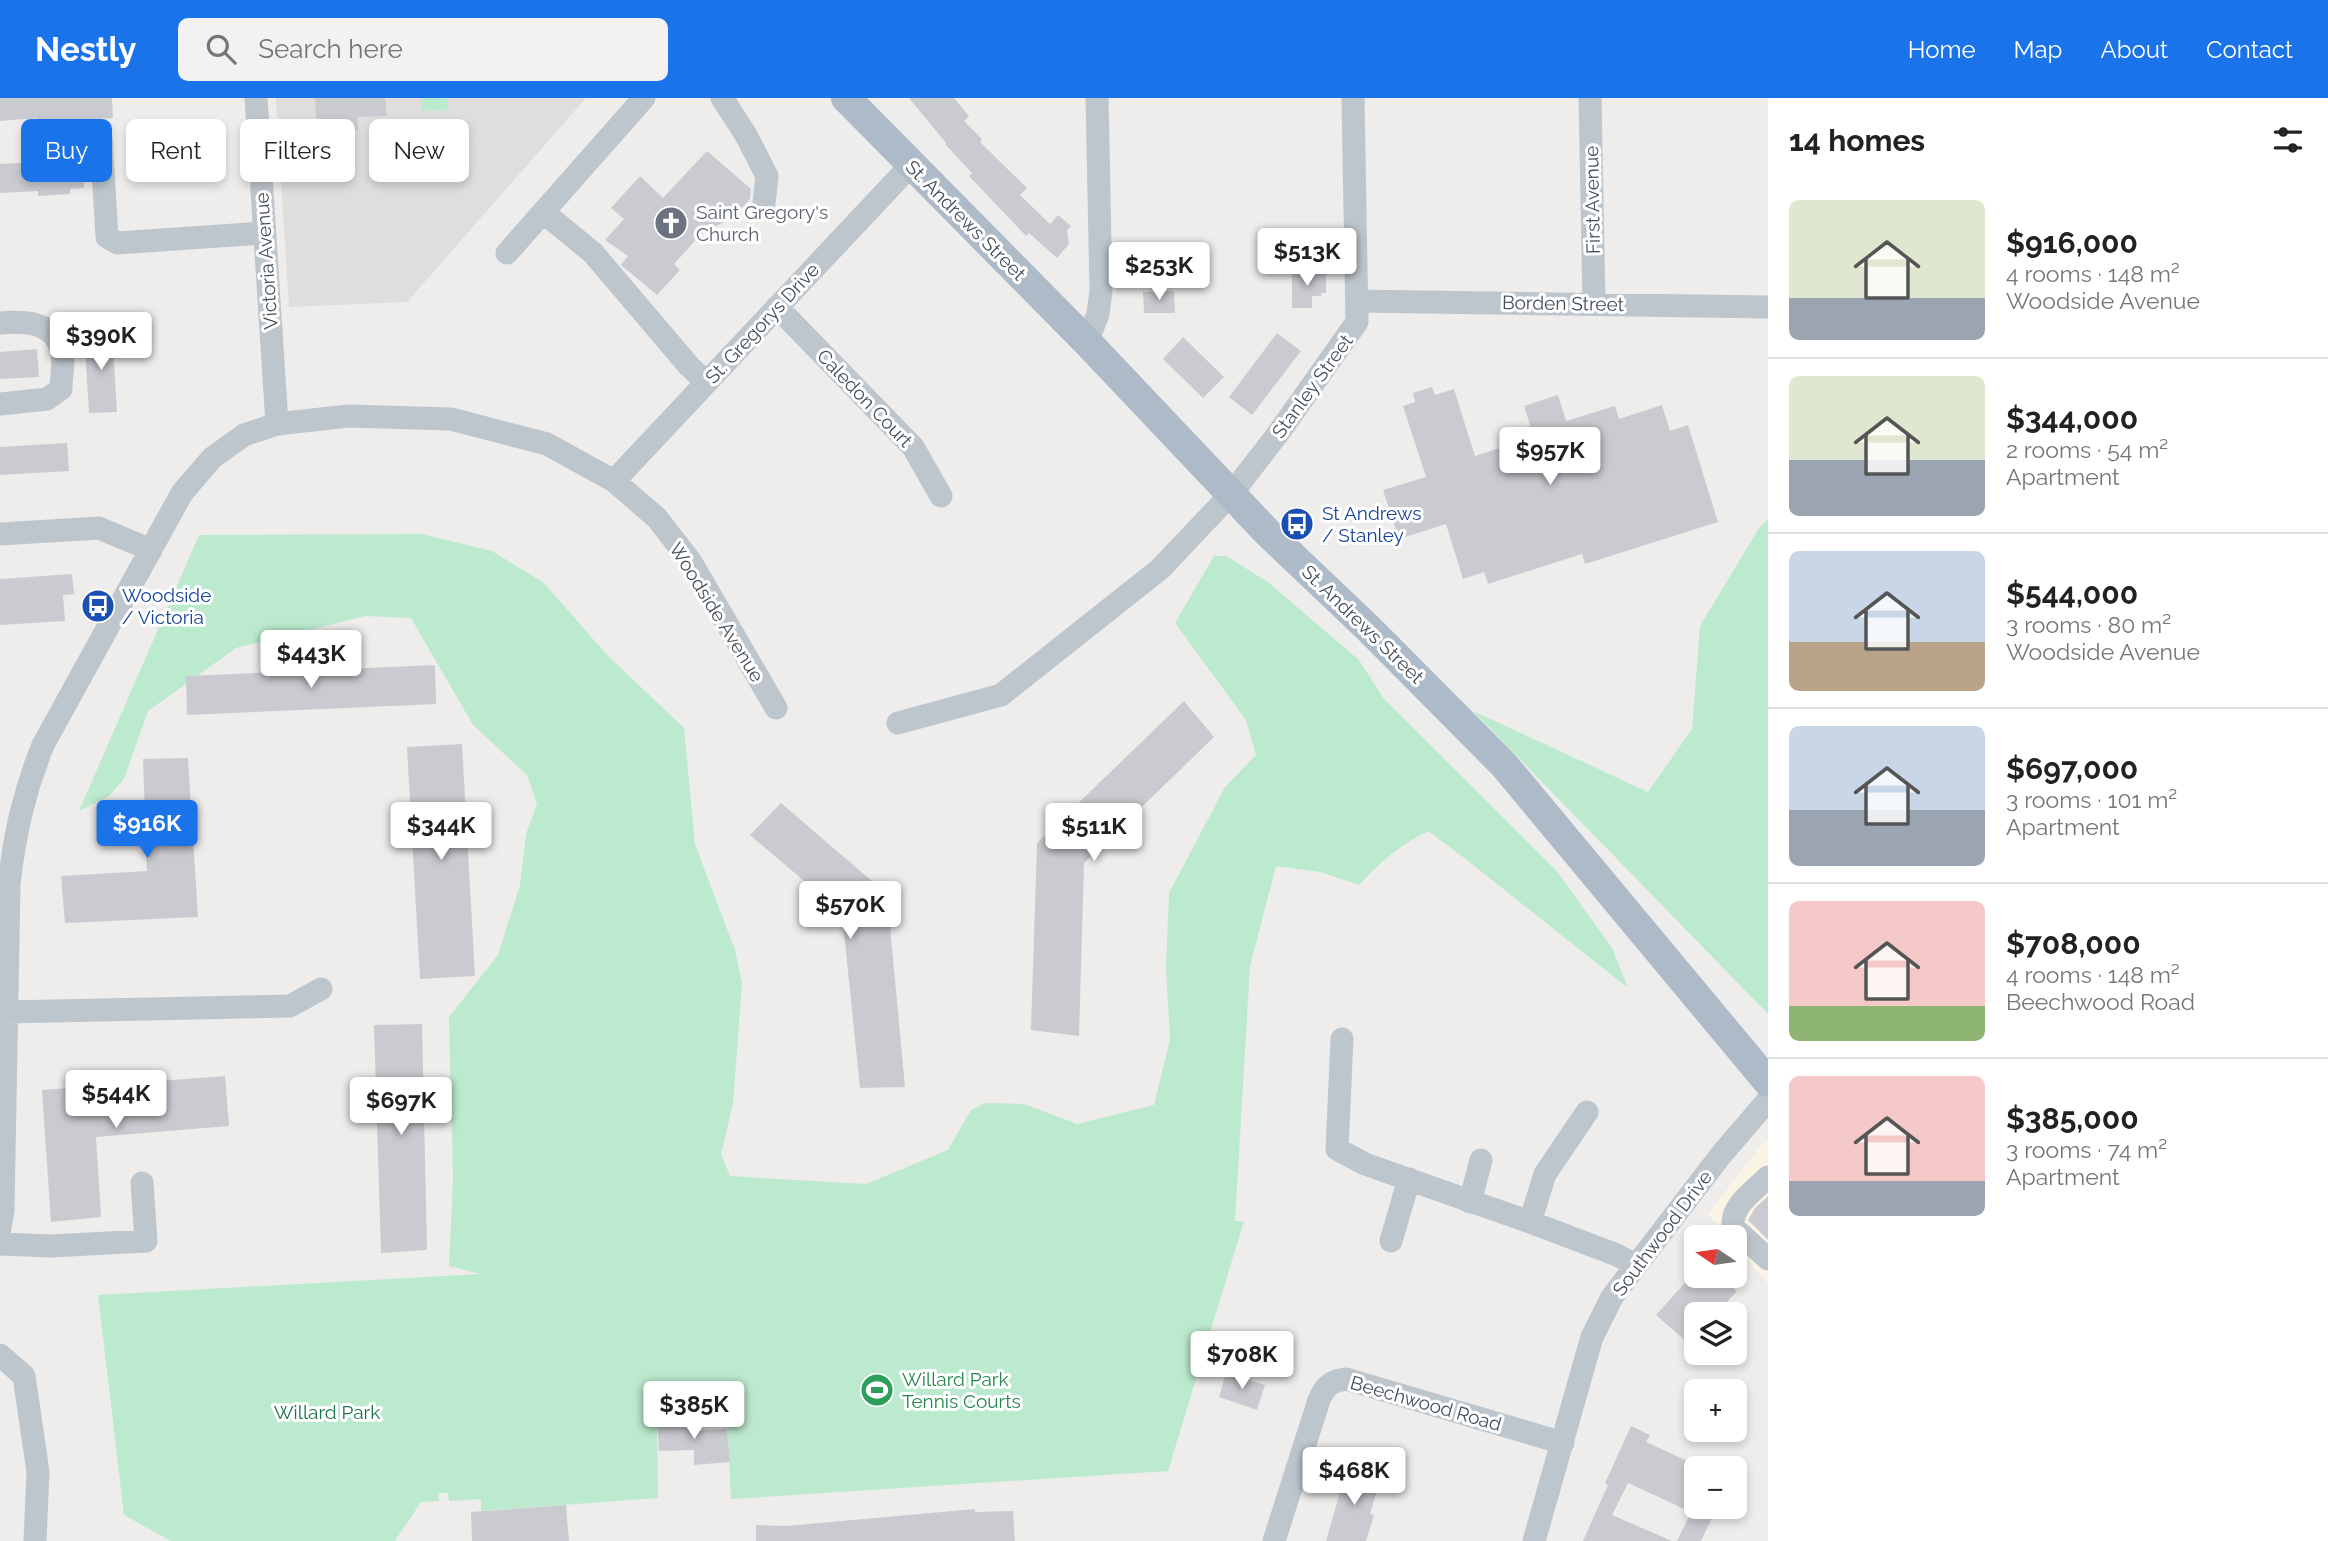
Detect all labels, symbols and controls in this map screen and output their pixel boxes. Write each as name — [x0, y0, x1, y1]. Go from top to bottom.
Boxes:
search box — [178, 18, 668, 81]
text: Nestly — [35, 30, 136, 69]
icon: search — [202, 30, 240, 68]
text: Search here — [258, 34, 403, 64]
text: Home — [1908, 35, 1976, 64]
text: Map — [2014, 35, 2062, 64]
text: About — [2100, 35, 2168, 64]
text: Contact — [2206, 35, 2293, 64]
chip: Buy — [21, 119, 112, 182]
chip: Rent — [126, 119, 226, 182]
chip: Filters — [240, 119, 355, 182]
chip: New — [369, 119, 469, 182]
icon: filters — [2269, 121, 2307, 159]
text: 14 homes — [1789, 123, 1925, 158]
street label: First Avenue — [1580, 146, 1604, 254]
street label: St. Andrews Street — [901, 155, 1031, 285]
street label: Victoria Avenue — [250, 192, 282, 330]
place label: Saint Gregory's Church — [696, 201, 828, 245]
church icon: Saint Gregory's Church — [652, 204, 690, 242]
text: $916,000 — [2006, 225, 2138, 260]
pin: $513K — [1258, 228, 1356, 288]
icon: home — [1845, 228, 1929, 312]
text: $513K — [1274, 237, 1340, 264]
pin: $253K — [1110, 242, 1208, 302]
text: $253K — [1125, 251, 1193, 278]
street label: St. Gregorys Drive — [701, 258, 823, 388]
text: 4 rooms · 148 m² — [2006, 260, 2180, 287]
text: Woodside Avenue — [2006, 287, 2200, 314]
street label: Borden Street — [1502, 291, 1625, 315]
pin: $390K — [52, 313, 150, 372]
text: $390K — [66, 321, 136, 348]
street label: Stanley Street — [1267, 329, 1357, 442]
street label: Caledon Court — [813, 345, 918, 452]
text: $344,000 — [2006, 401, 2138, 436]
icon: home — [1845, 404, 1929, 488]
pin: $957K — [1501, 428, 1599, 487]
text: $957K — [1515, 436, 1585, 463]
text: 2 rooms · 54 m² — [2006, 436, 2168, 463]
text: Apartment — [2006, 463, 2120, 490]
place label: St Andrews / Stanley — [1322, 502, 1421, 546]
bus stop icon: St Andrews / Stanley — [1278, 505, 1316, 543]
street label: Woodside Avenue — [665, 538, 769, 686]
street label: St. Andrews Street — [1298, 560, 1429, 688]
text: $544,000 — [2006, 576, 2138, 611]
icon: home — [1845, 579, 1929, 663]
place label: Woodside / Victoria — [122, 584, 211, 628]
bus stop icon: Woodside / Victoria — [79, 587, 117, 625]
text: 3 rooms · 80 m² — [2006, 611, 2171, 638]
pin: $443K — [262, 630, 360, 690]
text: Woodside Avenue — [2006, 638, 2200, 665]
text: $443K — [276, 639, 346, 666]
text: $697,000 — [2006, 751, 2138, 786]
icon: home — [1845, 754, 1929, 838]
text: 3 rooms · 101 m² — [2006, 786, 2177, 813]
pin: $916K — [98, 800, 196, 860]
pin: $344K — [392, 802, 490, 862]
pin: $511K — [1045, 804, 1143, 863]
text: $916K — [113, 809, 181, 836]
text: $344K — [407, 811, 475, 838]
text: $511K — [1061, 812, 1127, 839]
text: Apartment — [2006, 813, 2120, 840]
pin: $570K — [801, 882, 899, 941]
text: $570K — [815, 890, 885, 917]
text: $708,000 — [2006, 926, 2141, 961]
icon: home — [1845, 929, 1929, 1013]
text: 4 rooms · 148 m² — [2006, 961, 2180, 988]
text: Beechwood Road — [2006, 988, 2195, 1015]
pin: $544K — [67, 1070, 165, 1130]
pin: $697K — [352, 1077, 450, 1137]
text: $544K — [82, 1079, 150, 1106]
text: $697K — [366, 1086, 436, 1113]
text: $385,000 — [2006, 1101, 2139, 1136]
icon: home — [1845, 1104, 1929, 1188]
text: 3 rooms · 74 m² — [2006, 1136, 2167, 1163]
text: Apartment — [2006, 1163, 2120, 1190]
street label: Southwood Drive — [1608, 1166, 1716, 1300]
north arrow — [1684, 1225, 1746, 1288]
map controls — [1684, 1225, 1747, 1519]
button: layers — [1684, 1302, 1747, 1365]
pin: $708K — [1193, 1332, 1291, 1391]
text: $708K — [1207, 1340, 1277, 1367]
place label: Willard Park Tennis Courts — [902, 1368, 1021, 1412]
sports icon: Willard Park Tennis Courts — [858, 1371, 896, 1409]
street label: Beechwood Road — [1348, 1371, 1504, 1435]
button: + — [1684, 1379, 1747, 1442]
pin: $385K — [645, 1382, 743, 1441]
text: $385K — [659, 1390, 729, 1417]
park label: Willard Park — [274, 1401, 380, 1423]
pin: $468K — [1305, 1448, 1403, 1507]
text: $468K — [1319, 1456, 1389, 1483]
button: − — [1684, 1456, 1747, 1519]

